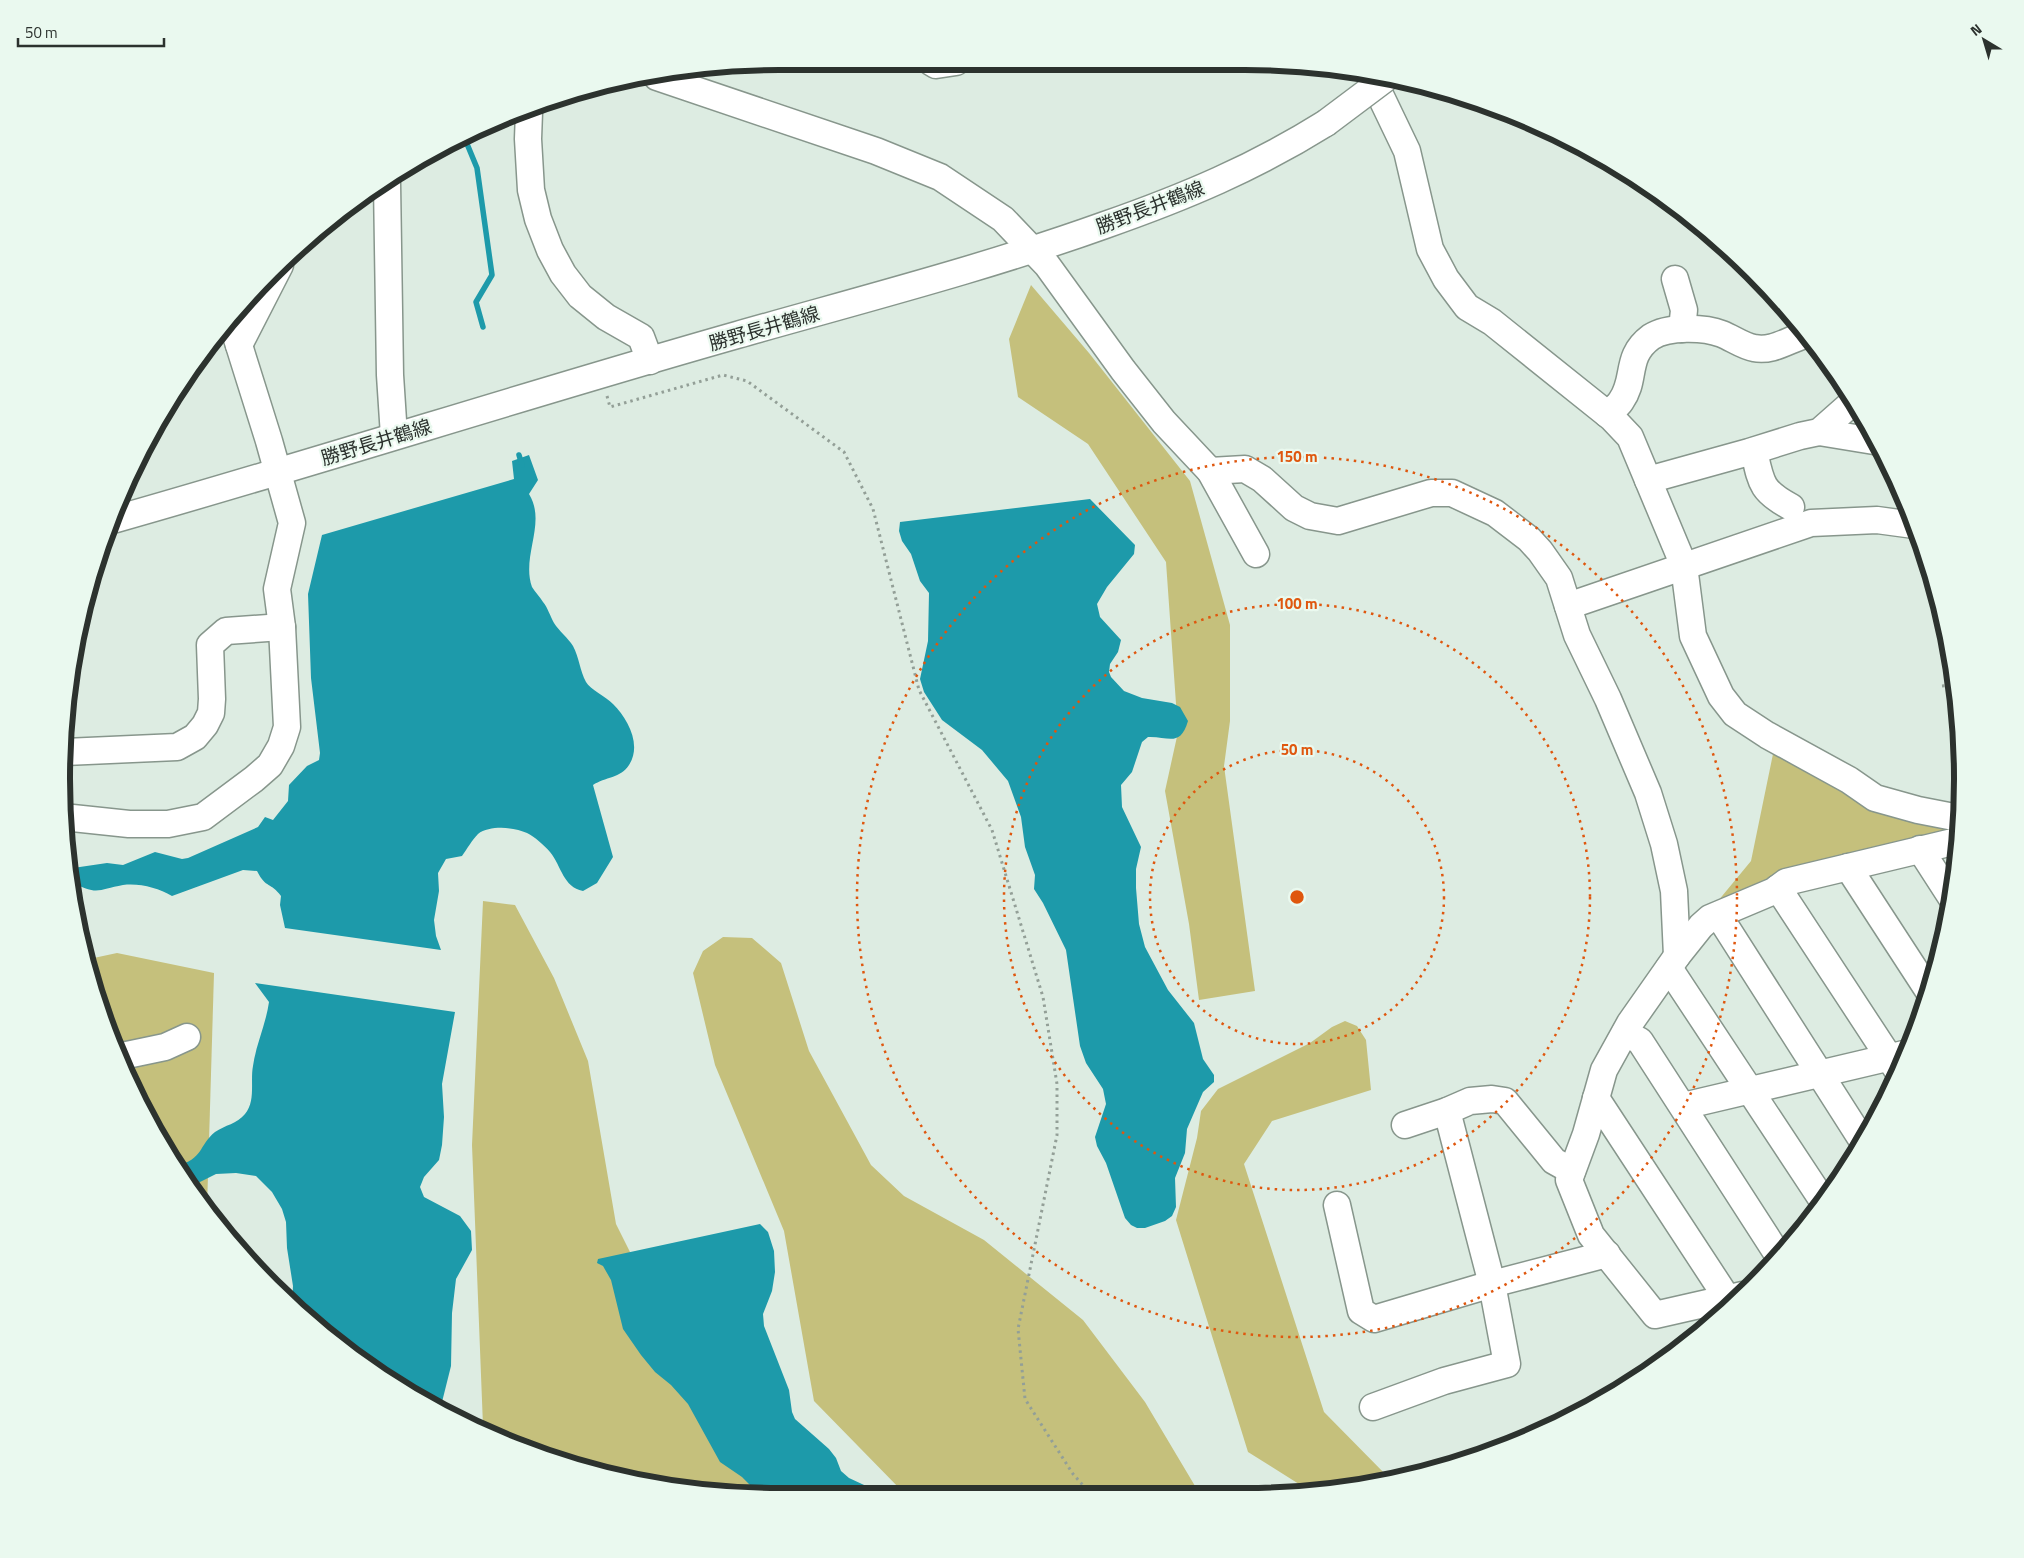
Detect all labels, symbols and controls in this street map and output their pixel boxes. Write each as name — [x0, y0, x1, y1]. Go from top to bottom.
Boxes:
scale bar — [18, 15, 164, 47]
north arrow — [1959, 15, 2009, 65]
text: N — [1965, 18, 1986, 41]
text: 50 m — [25, 21, 58, 44]
street label: 勝野長井鶴線 — [1091, 173, 1208, 240]
street label: 勝野長井鶴線 — [705, 298, 823, 357]
street label: 勝野長井鶴線 — [317, 411, 435, 472]
text: 150 m — [1276, 445, 1318, 468]
text: 100 m — [1276, 592, 1318, 615]
text: 50 m — [1281, 738, 1313, 761]
centre of rings — [1288, 888, 1306, 906]

